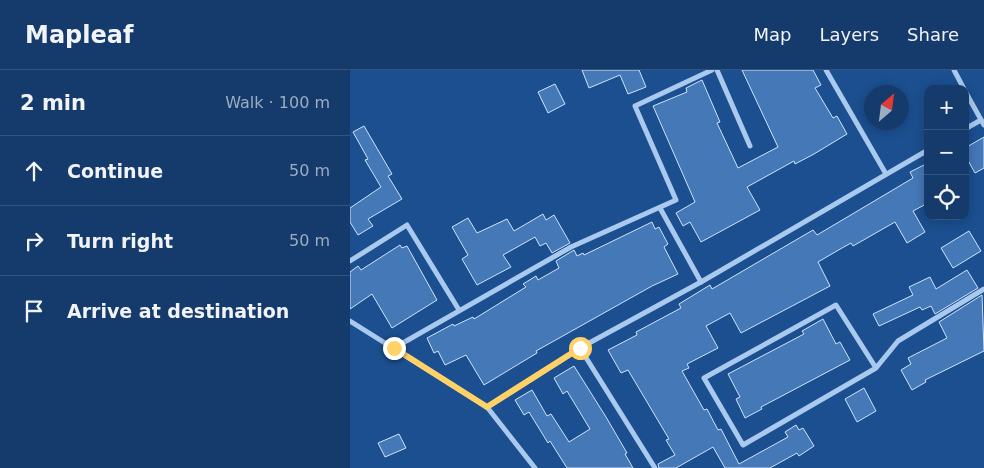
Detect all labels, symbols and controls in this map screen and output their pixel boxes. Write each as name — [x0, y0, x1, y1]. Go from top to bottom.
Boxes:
text: Mapleaf — [25, 21, 133, 49]
text: Map — [753, 24, 791, 45]
text: Layers — [819, 24, 879, 45]
text: Share — [907, 24, 959, 45]
north arrow — [864, 85, 909, 130]
map controls — [924, 85, 969, 220]
button: + — [924, 85, 969, 130]
text: 2 min — [20, 91, 86, 115]
text: Walk · 100 m — [225, 93, 330, 112]
button: − — [924, 130, 969, 175]
icon: ahead — [20, 157, 48, 185]
text: Continue — [67, 160, 163, 182]
text: 50 m — [289, 161, 330, 180]
button: locate — [924, 175, 969, 220]
icon: right — [20, 227, 48, 255]
text: Turn right — [67, 230, 173, 252]
text: 50 m — [289, 231, 330, 250]
icon: arrive — [20, 297, 48, 325]
text: Arrive at destination — [67, 300, 289, 322]
route end — [383, 337, 406, 360]
route start — [569, 337, 592, 360]

